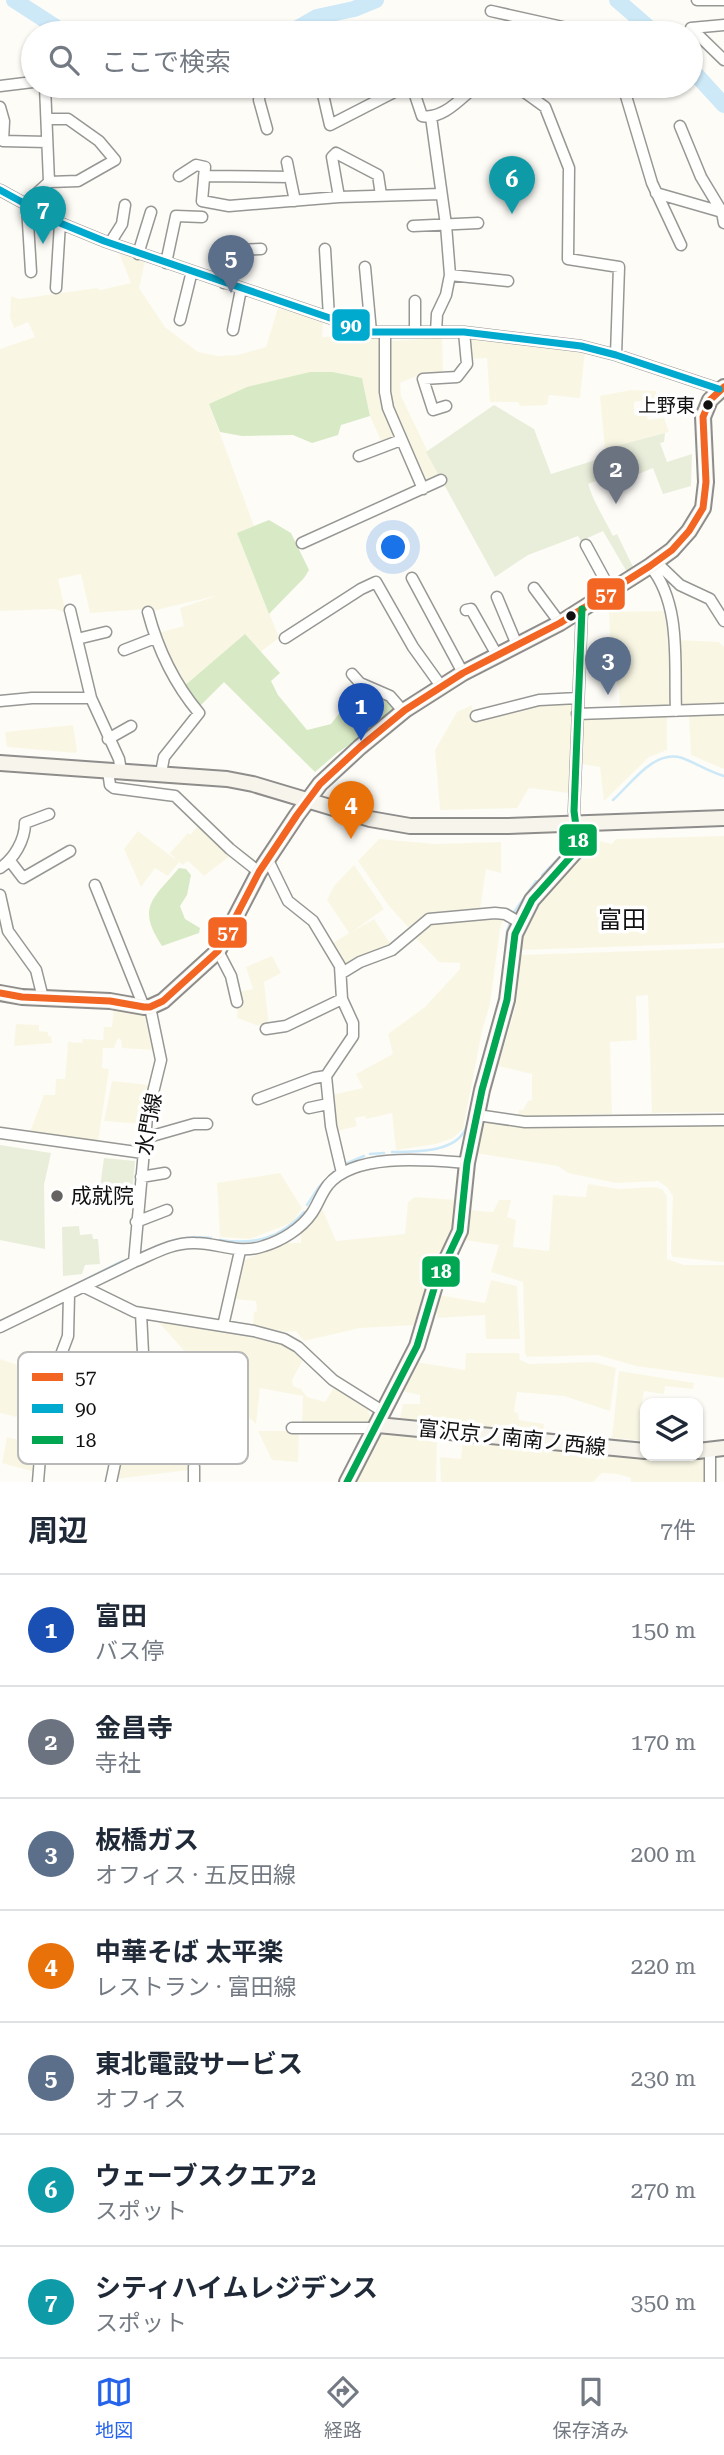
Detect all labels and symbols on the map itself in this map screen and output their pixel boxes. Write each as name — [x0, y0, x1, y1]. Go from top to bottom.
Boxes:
pin: 6 — [489, 156, 535, 214]
pin: 7 — [20, 186, 66, 244]
pin: 5 — [208, 235, 254, 293]
line badge: 90 — [331, 308, 371, 342]
text: 90 — [340, 314, 362, 337]
place label: 上野東 — [638, 394, 695, 417]
marker: 上野東 — [701, 398, 715, 412]
pin: 2 — [593, 446, 639, 504]
your location — [376, 530, 410, 564]
line badge: 57 — [586, 577, 626, 611]
text: 57 — [595, 583, 617, 606]
unlabelled marker — [564, 609, 578, 623]
pin: 3 — [585, 637, 631, 695]
pin: 1 — [338, 683, 384, 741]
pin: 4 — [328, 781, 374, 839]
line badge: 18 — [558, 823, 598, 857]
text: 18 — [567, 829, 589, 852]
district label: 富田 — [598, 906, 646, 934]
line badge: 57 — [207, 916, 248, 949]
text: 57 — [217, 921, 239, 944]
street label: 水門線 — [132, 1091, 166, 1157]
place label: 成就院 — [71, 1184, 134, 1208]
marker: 成就院 — [49, 1188, 65, 1204]
line badge: 18 — [421, 1255, 461, 1288]
text: 18 — [430, 1260, 452, 1283]
legend — [18, 1352, 248, 1464]
text: 57 — [75, 1366, 97, 1389]
text: 90 — [75, 1397, 96, 1420]
street label: 富沢京ノ南南ノ西線 — [417, 1416, 607, 1460]
text: 18 — [75, 1429, 96, 1452]

